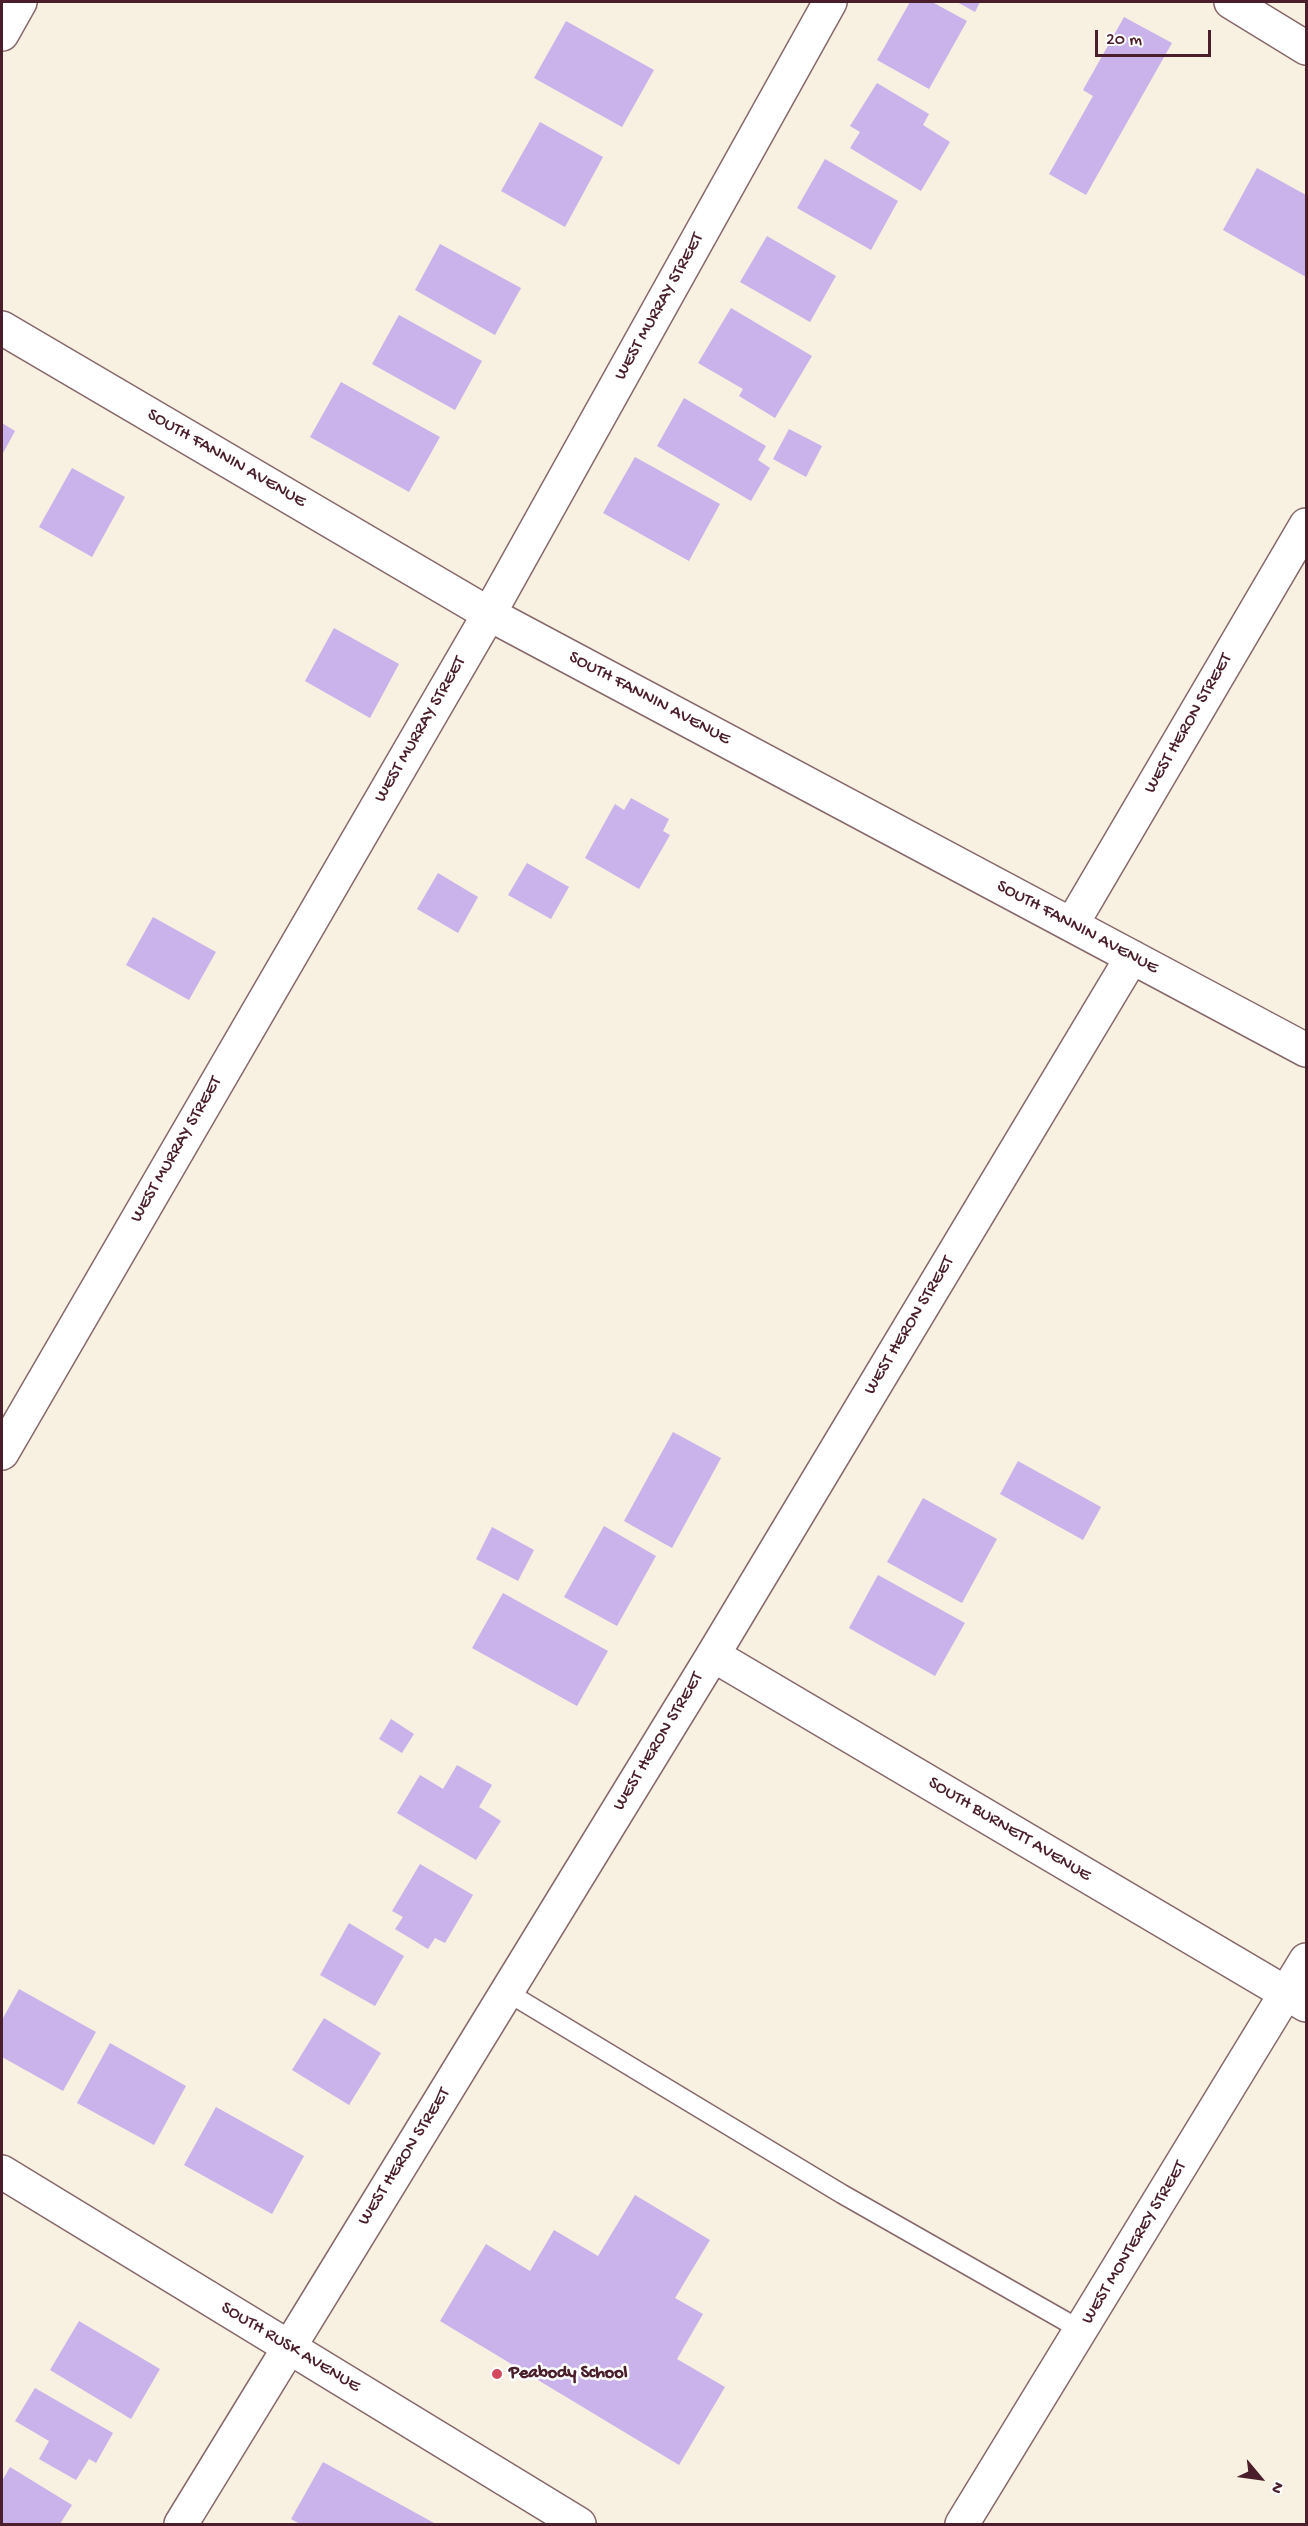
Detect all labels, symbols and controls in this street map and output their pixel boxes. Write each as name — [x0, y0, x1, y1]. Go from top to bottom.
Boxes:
scale bar — [1098, 18, 1214, 56]
text: 20 m — [1106, 30, 1142, 51]
street label: WEST MURRAY STREET — [611, 230, 709, 384]
street label: SOUTH FANNIN AVENUE — [143, 405, 309, 513]
street label: SOUTH FANNIN AVENUE — [565, 647, 733, 751]
street label: WEST HERON STREET — [1140, 650, 1238, 798]
street label: WEST MURRAY STREET — [370, 653, 472, 807]
street label: SOUTH FANNIN AVENUE — [993, 876, 1161, 980]
street label: WEST MURRAY STREET — [126, 1073, 228, 1227]
street label: WEST HERON STREET — [860, 1253, 960, 1399]
street label: WEST HERON STREET — [609, 1669, 709, 1815]
street label: SOUTH BURNETT AVENUE — [924, 1773, 1094, 1887]
street label: WEST HERON STREET — [354, 2084, 456, 2230]
street label: WEST MONTEREY STREET — [1078, 2157, 1192, 2329]
street label: SOUTH RUSK AVENUE — [216, 2298, 364, 2398]
place label: Peabody School — [509, 2363, 628, 2385]
marker: Peabody School — [490, 2367, 504, 2381]
north arrow — [1230, 2448, 1290, 2508]
text: N — [1265, 2478, 1287, 2496]

